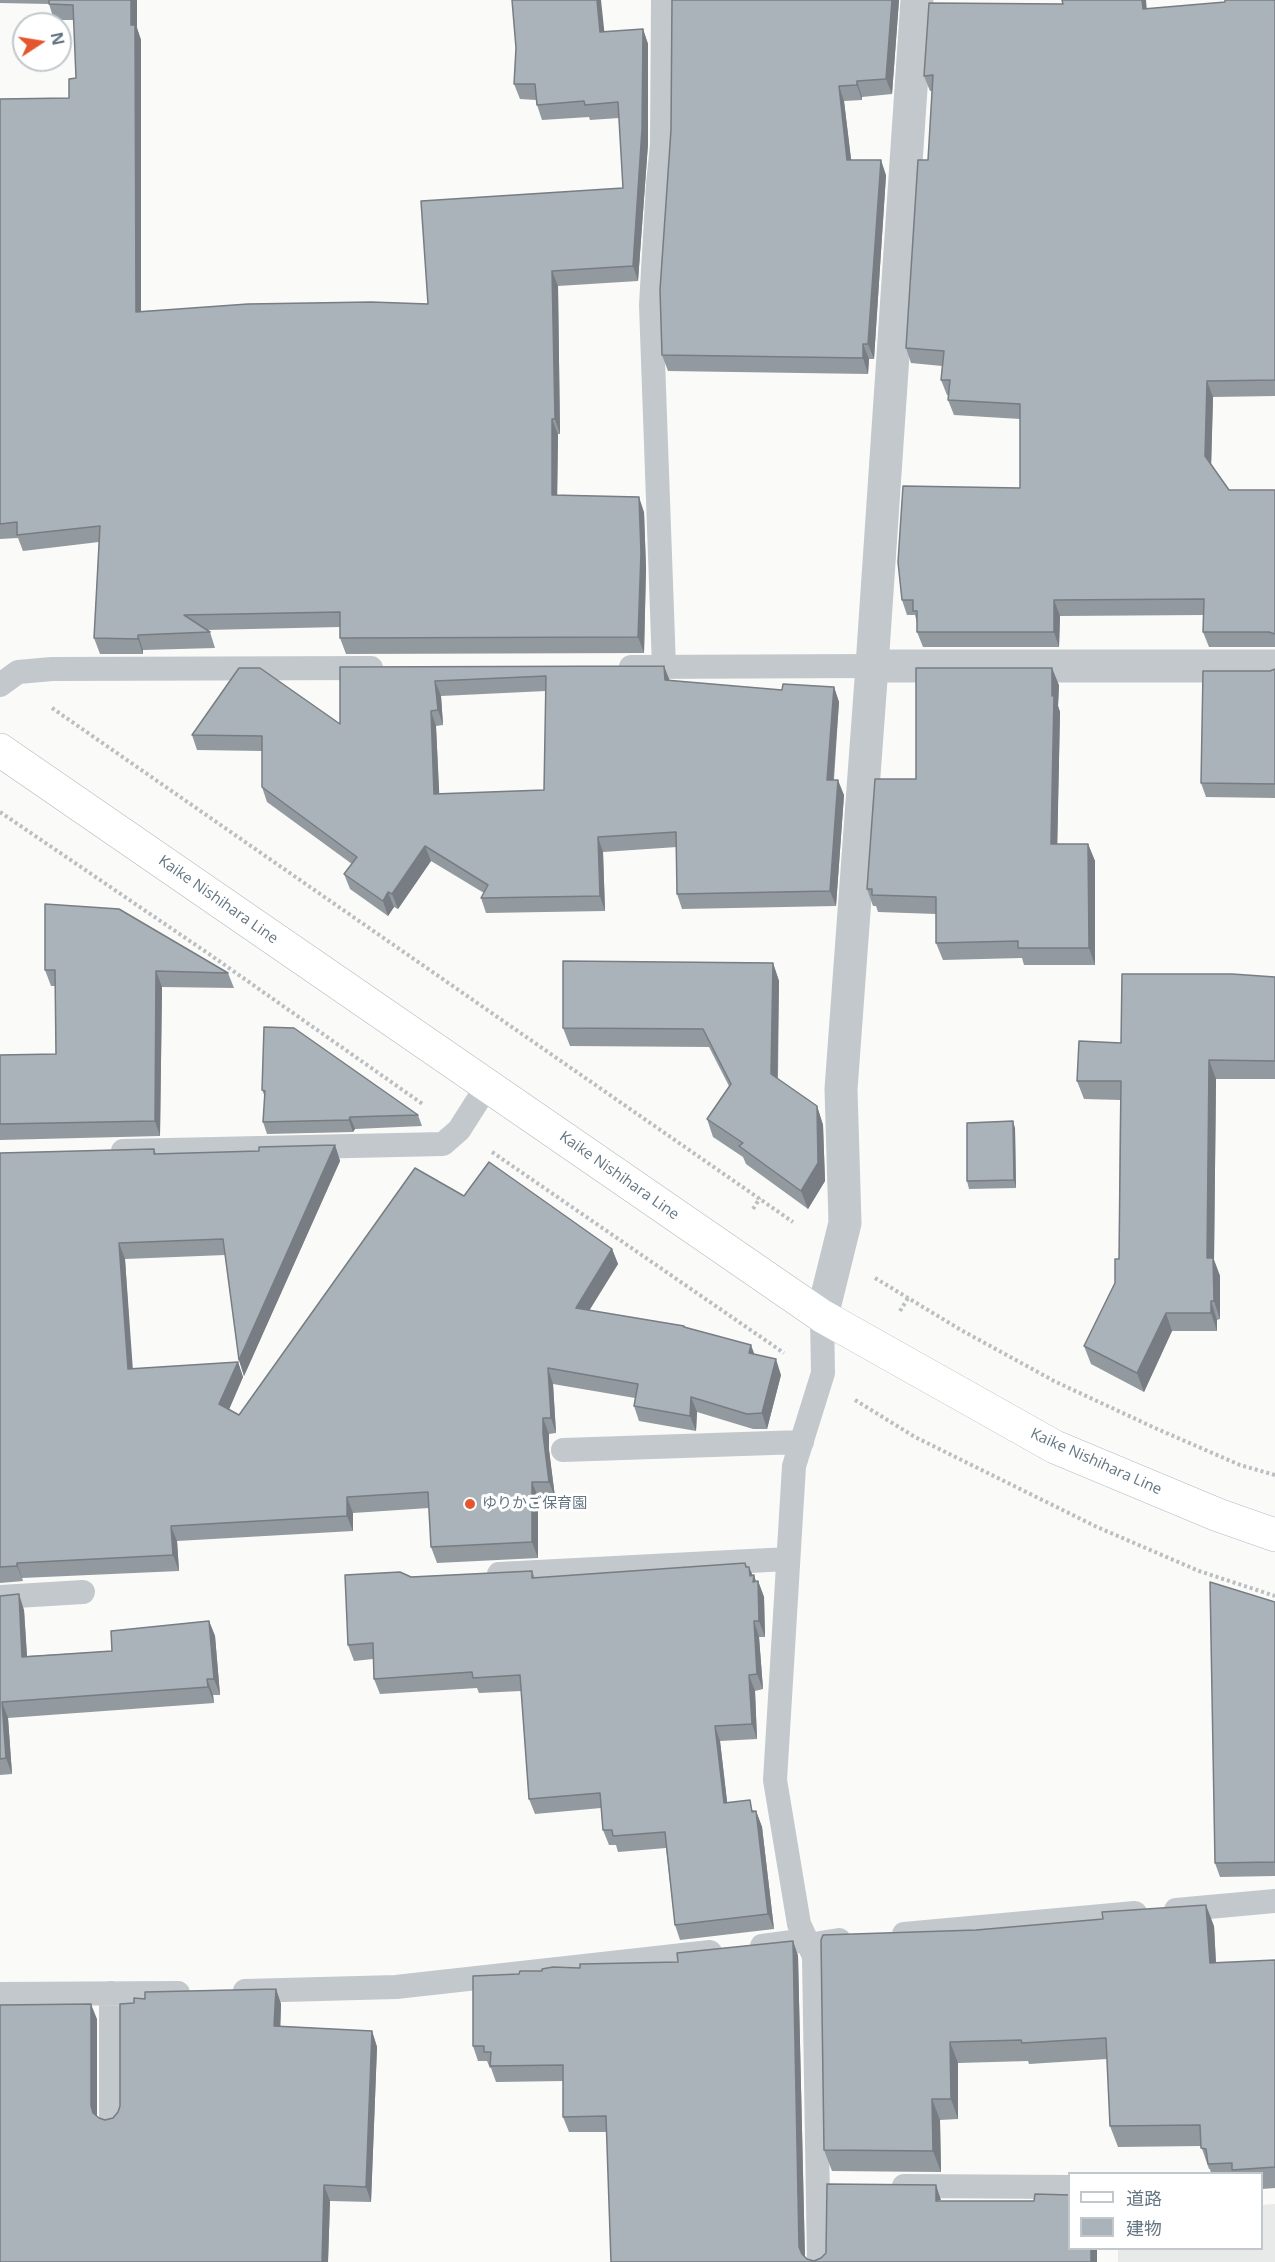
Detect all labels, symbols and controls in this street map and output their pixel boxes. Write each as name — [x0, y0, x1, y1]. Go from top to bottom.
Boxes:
north arrow — [12, 12, 72, 72]
text: N — [46, 30, 70, 47]
street label: Kaike Nishihara Line — [155, 852, 281, 948]
street label: Kaike Nishihara Line — [556, 1128, 682, 1224]
street label: Kaike Nishihara Line — [1028, 1425, 1164, 1499]
place label: ゆりかご保育園 — [482, 1495, 587, 1513]
marker: ゆりかご保育園 — [463, 1497, 477, 1511]
legend — [1068, 2172, 1263, 2250]
text: 道路 — [1126, 2186, 1162, 2210]
text: 建物 — [1126, 2216, 1162, 2240]

